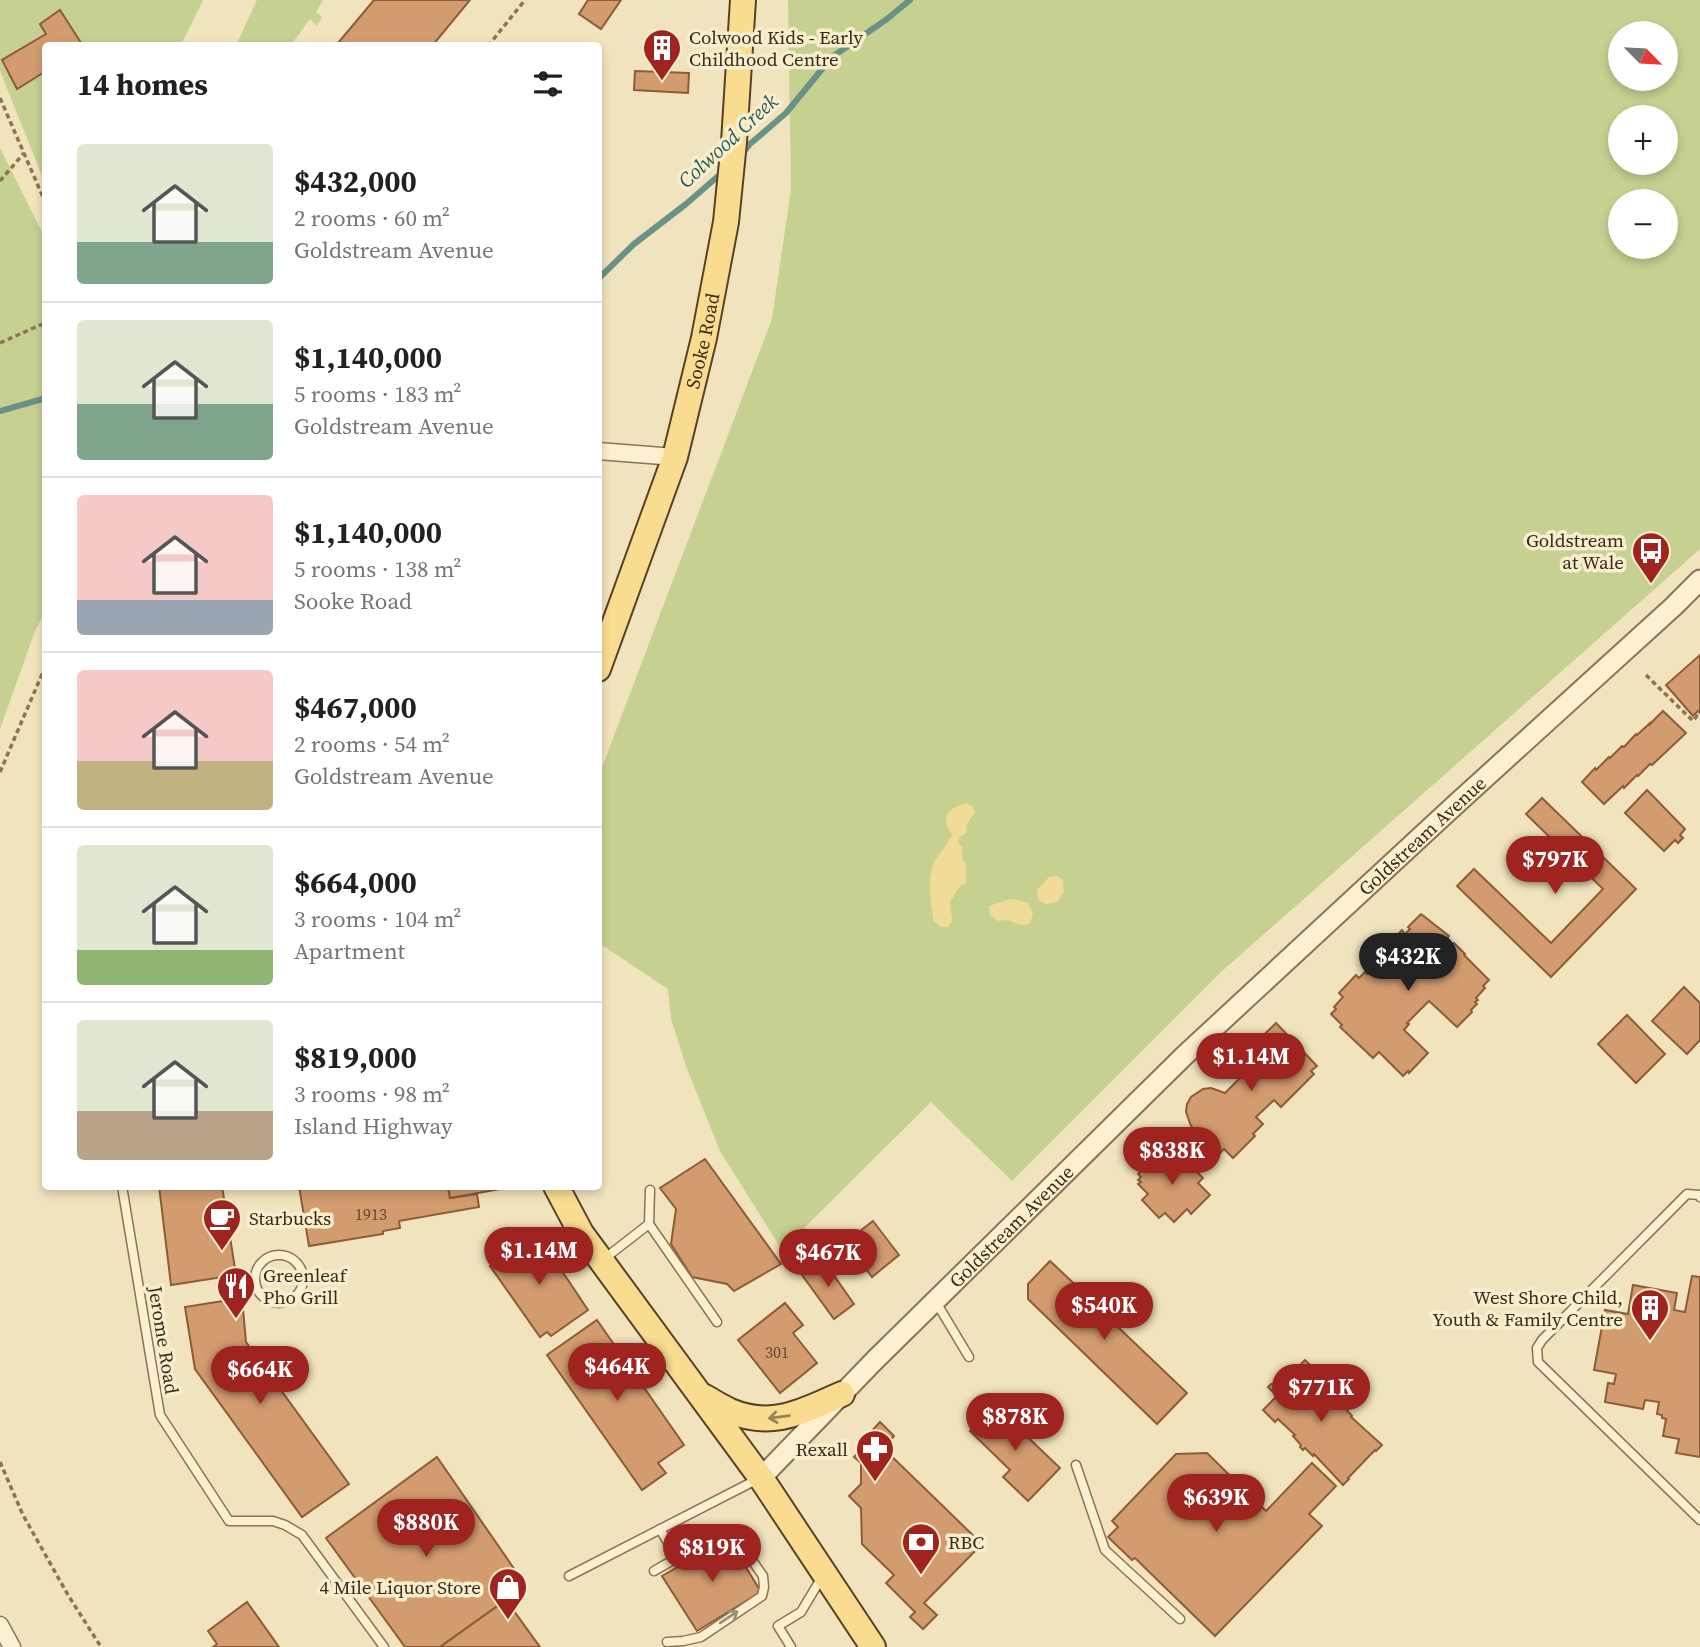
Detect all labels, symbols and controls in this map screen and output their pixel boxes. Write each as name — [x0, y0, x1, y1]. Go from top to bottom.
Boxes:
north arrow — [1608, 21, 1678, 91]
map controls — [1608, 21, 1678, 259]
place label: Colwood Kids - Early Childhood Centre — [689, 24, 863, 72]
building icon: Colwood Kids - Early Childhood Centre — [641, 27, 683, 82]
text: 14 homes — [77, 64, 208, 105]
icon: filters — [529, 65, 567, 103]
water label: Colwood Creek — [671, 87, 784, 194]
button: + — [1608, 105, 1678, 175]
text: $432,000 — [294, 161, 417, 202]
icon: home — [133, 172, 217, 256]
button: − — [1608, 189, 1678, 259]
text: 2 rooms · 60 m² — [294, 202, 450, 234]
text: Goldstream Avenue — [294, 234, 494, 266]
street label: Sooke Road — [679, 290, 725, 391]
text: $1,140,000 — [294, 337, 442, 378]
icon: home — [133, 348, 217, 432]
text: 5 rooms · 183 m² — [294, 378, 461, 410]
text: Goldstream Avenue — [294, 410, 494, 442]
text: $1,140,000 — [294, 512, 442, 553]
icon: home — [133, 523, 217, 607]
place label: Goldstream at Wale — [1526, 527, 1624, 575]
bus stop icon: Goldstream at Wale — [1630, 530, 1672, 585]
text: 5 rooms · 138 m² — [294, 553, 461, 585]
text: Sooke Road — [294, 585, 412, 617]
text: $467,000 — [294, 687, 417, 728]
icon: home — [133, 698, 217, 782]
text: 2 rooms · 54 m² — [294, 728, 450, 760]
text: Goldstream Avenue — [294, 760, 494, 792]
street label: Goldstream Avenue — [1353, 770, 1492, 901]
pin: $797K — [1506, 836, 1604, 896]
text: $797K — [1522, 843, 1588, 875]
text: $664,000 — [294, 862, 417, 903]
icon: home — [133, 873, 217, 957]
text: 3 rooms · 104 m² — [294, 903, 461, 935]
pin: $432K — [1359, 934, 1457, 993]
text: Apartment — [294, 935, 405, 967]
text: $432K — [1375, 940, 1441, 972]
pin: $1.14M — [1194, 1034, 1308, 1093]
text: $819,000 — [294, 1037, 417, 1078]
text: $1.14M — [1212, 1040, 1290, 1072]
icon: home — [133, 1048, 217, 1132]
text: 3 rooms · 98 m² — [294, 1078, 450, 1110]
text: Island Highway — [294, 1110, 453, 1142]
pin: $838K — [1123, 1128, 1221, 1187]
text: $838K — [1139, 1134, 1205, 1166]
street label: Goldstream Avenue — [943, 1159, 1079, 1293]
cafe icon: Starbucks — [201, 1197, 243, 1252]
house number: 1913 — [355, 1203, 387, 1225]
place label: Starbucks — [249, 1205, 331, 1231]
pin: $1.14M — [482, 1228, 596, 1287]
pin: $467K — [779, 1230, 877, 1289]
text: $1.14M — [500, 1234, 578, 1266]
text: $467K — [795, 1236, 861, 1268]
place label: Greenleaf Pho Grill — [263, 1262, 349, 1310]
restaurant icon: Greenleaf Pho Grill — [215, 1265, 257, 1320]
pin: $540K — [1055, 1282, 1153, 1342]
street label: Jerome Road — [142, 1283, 185, 1396]
place label: West Shore Child, Youth & Family Centre — [1432, 1284, 1623, 1332]
building icon: West Shore Child, Youth & Family Centre — [1629, 1287, 1671, 1342]
text: $540K — [1071, 1289, 1137, 1321]
house number: 301 — [765, 1341, 789, 1363]
pin: $464K — [568, 1344, 666, 1403]
pin: $664K — [211, 1346, 309, 1406]
text: $464K — [584, 1350, 650, 1382]
text: $664K — [227, 1353, 293, 1385]
pin: $771K — [1272, 1364, 1370, 1424]
text: $771K — [1288, 1371, 1354, 1403]
pin: $878K — [966, 1394, 1064, 1453]
text: $878K — [982, 1400, 1048, 1432]
one-way arrow — [768, 1411, 791, 1424]
pharmacy icon: Rexall — [854, 1428, 896, 1483]
place label: Rexall — [795, 1436, 848, 1462]
pin: $639K — [1167, 1474, 1265, 1534]
text: $639K — [1183, 1481, 1249, 1513]
pin: $880K — [377, 1500, 475, 1559]
text: $880K — [393, 1506, 459, 1538]
bank icon: RBC — [900, 1521, 942, 1576]
pin: $819K — [663, 1524, 761, 1584]
place label: RBC — [948, 1529, 984, 1555]
text: $819K — [679, 1531, 745, 1563]
shop icon: 4 Mile Liquor Store — [487, 1566, 529, 1621]
place label: 4 Mile Liquor Store — [319, 1574, 481, 1600]
one-way arrow — [719, 1610, 738, 1624]

